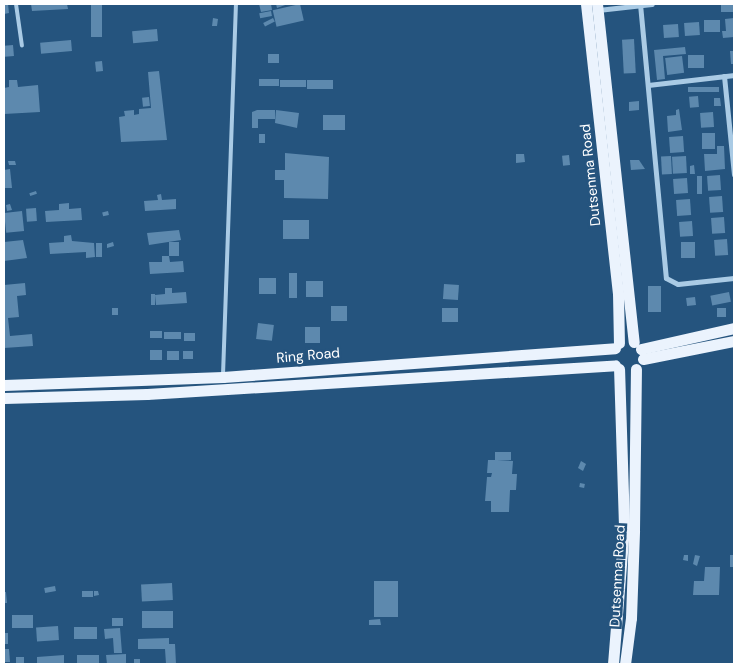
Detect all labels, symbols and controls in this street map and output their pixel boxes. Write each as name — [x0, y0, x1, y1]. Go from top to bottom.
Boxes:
street label: Dutsenma Road — [576, 123, 604, 227]
street label: Ring Road — [275, 344, 341, 366]
street label: Dutsenma Road — [606, 524, 628, 628]

